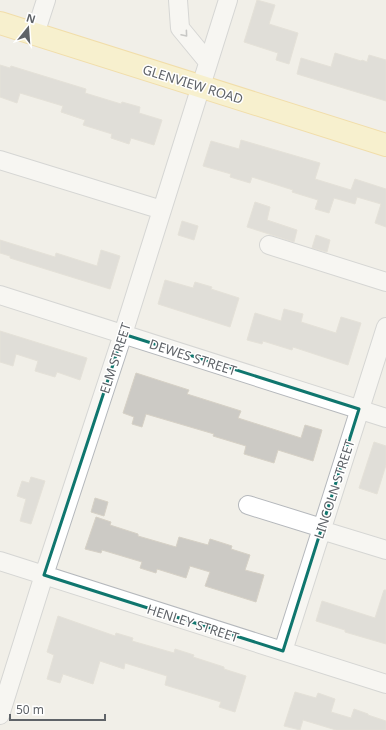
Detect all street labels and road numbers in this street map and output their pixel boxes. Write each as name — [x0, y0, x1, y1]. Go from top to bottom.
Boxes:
street label: GLENVIEW ROAD — [141, 60, 245, 108]
street label: ELM STREET — [95, 320, 135, 396]
street label: DEWES STREET — [147, 334, 240, 380]
street label: LINCOLN STREET — [309, 436, 359, 541]
street label: HENLEY STREET — [145, 600, 242, 647]

